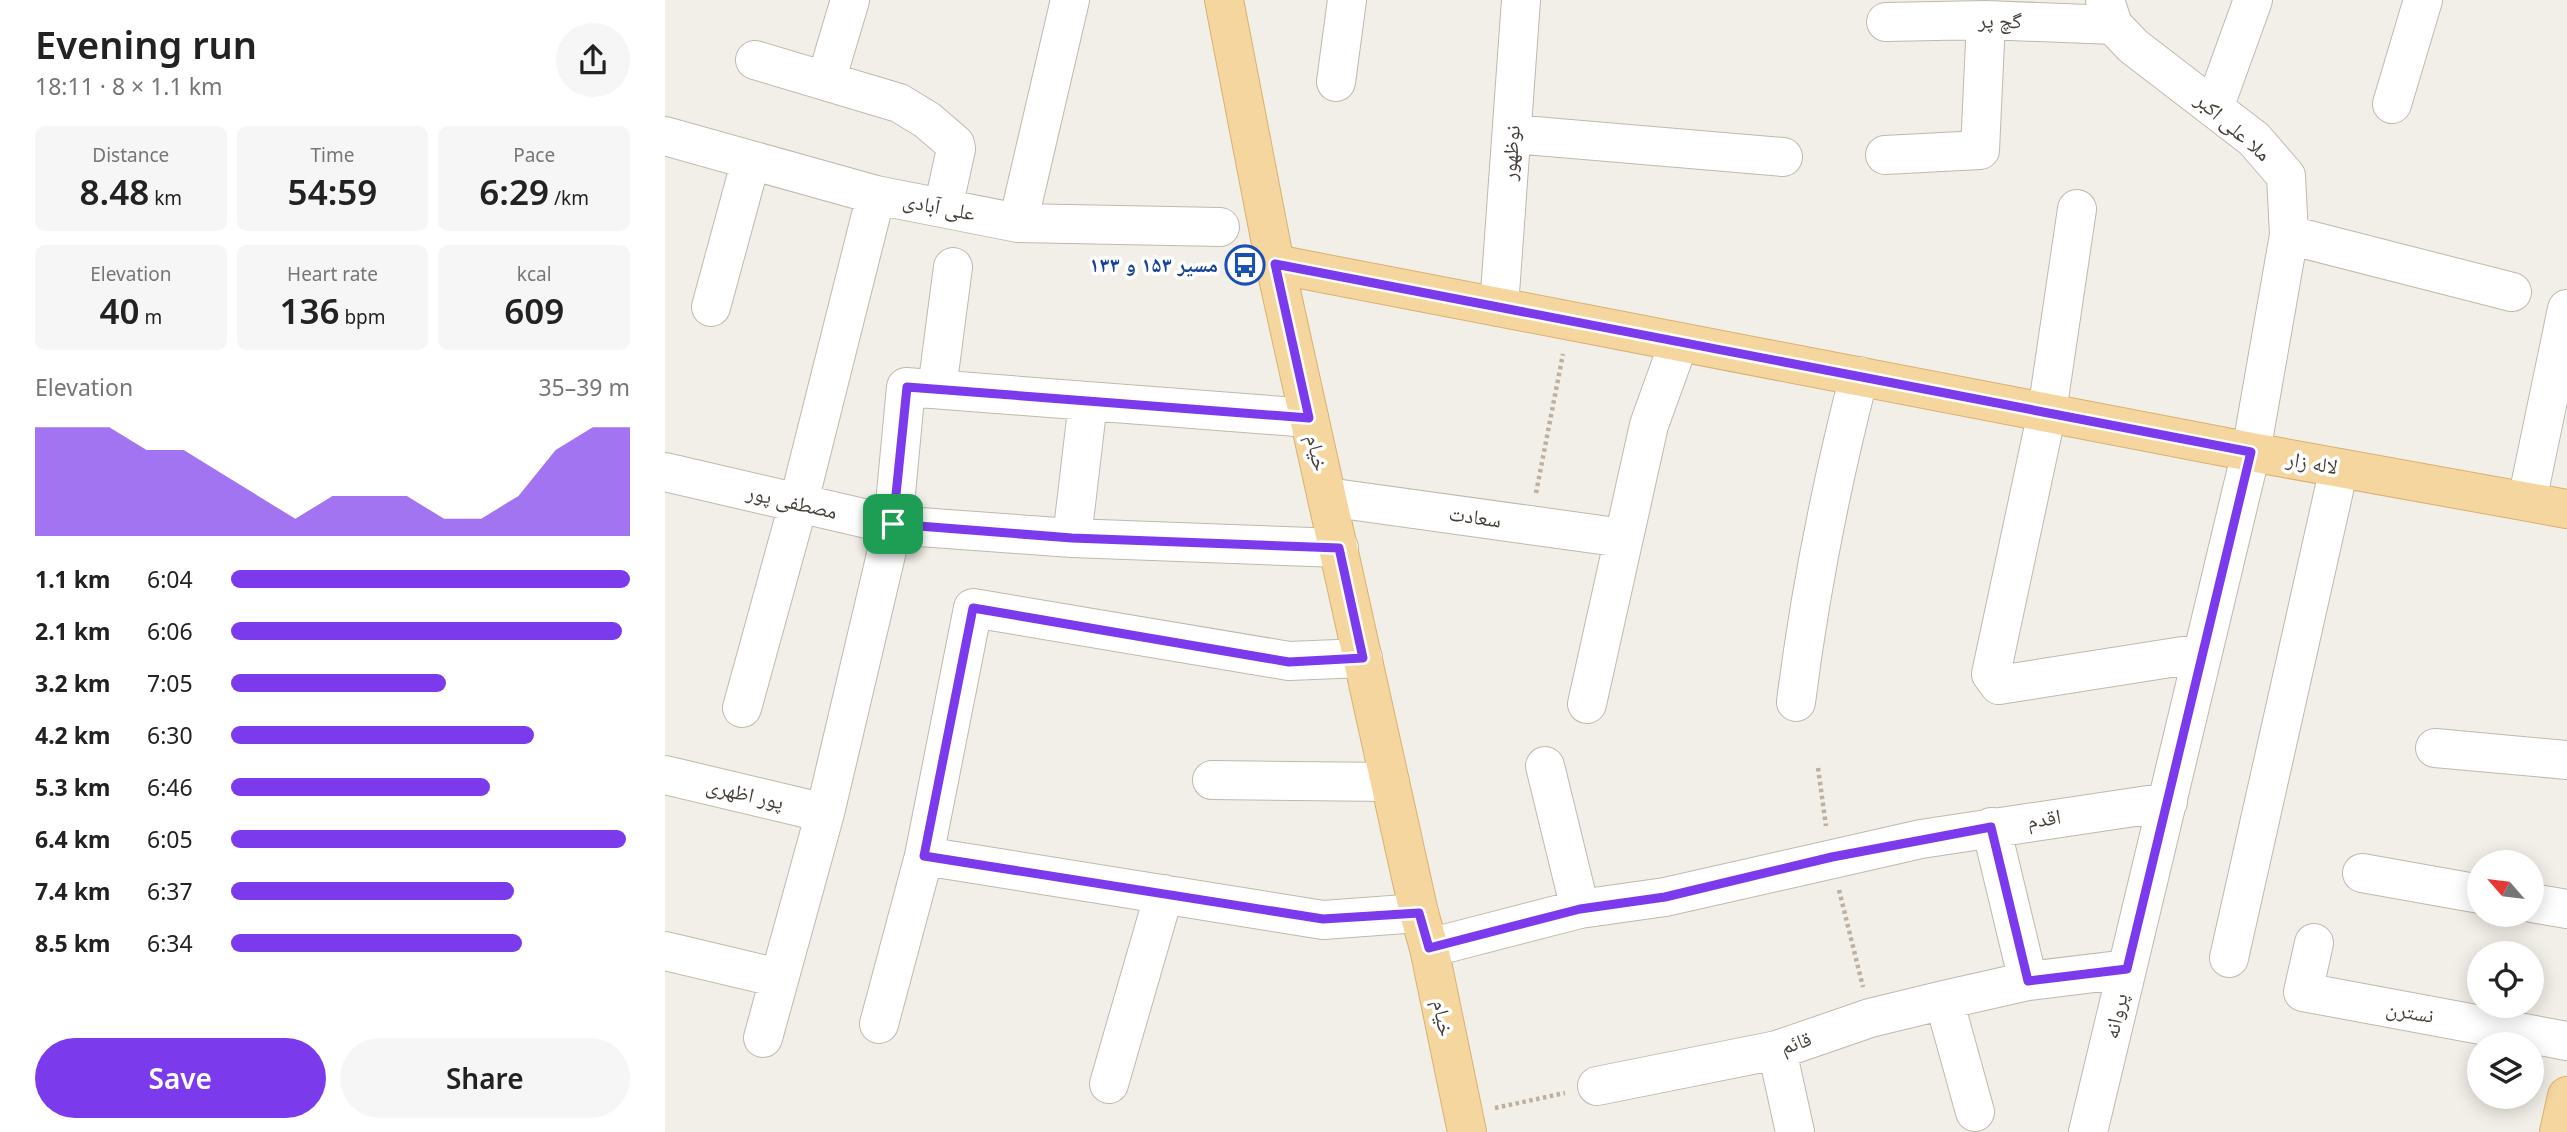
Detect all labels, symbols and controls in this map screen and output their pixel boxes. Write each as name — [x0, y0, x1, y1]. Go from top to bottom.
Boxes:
street label: گچ پر — [1977, 6, 2022, 34]
text: Evening run — [35, 18, 257, 70]
button: share — [556, 23, 630, 97]
text: 18:11 · 8 × 1.1 km — [35, 70, 222, 102]
street label: ملا علی اکبر — [2189, 85, 2277, 167]
street label: نوظهور — [1494, 124, 1526, 183]
text: Distance — [92, 142, 169, 168]
text: Time — [311, 142, 354, 168]
text: Pace — [513, 142, 555, 168]
text: 8.48 — [80, 168, 149, 215]
text: 54:59 — [288, 168, 377, 215]
text: 6:29 — [479, 168, 549, 215]
text: km — [149, 185, 182, 211]
text: /km — [549, 185, 589, 211]
street label: علی آبادی — [900, 185, 978, 227]
bus stop icon: مسیر ۱۵۳ و ۱۳۳ — [1224, 244, 1266, 286]
place label: مسیر ۱۵۳ و ۱۳۳ — [1089, 250, 1218, 278]
text: Elevation — [90, 261, 171, 287]
text: Heart rate — [287, 261, 378, 287]
text: kcal — [517, 261, 552, 287]
text: 40 — [99, 287, 139, 334]
text: 136 — [279, 287, 339, 334]
text: 609 — [504, 287, 564, 334]
text: m — [139, 304, 162, 330]
text: bpm — [339, 304, 386, 330]
text: Elevation — [35, 371, 133, 403]
text: 35–39 m — [538, 371, 630, 403]
street label: خیام — [1299, 432, 1336, 474]
street label: لاله زار — [2283, 444, 2340, 480]
street label: مصطفی پور — [743, 477, 840, 525]
pin — [863, 494, 923, 554]
street label: سعادت — [1447, 498, 1503, 534]
icon: arrive — [874, 505, 912, 543]
text: 1.1 km — [35, 563, 110, 595]
text: 6:04 — [147, 563, 193, 595]
text: 2.1 km — [35, 615, 110, 647]
text: 6:06 — [147, 615, 193, 647]
text: 3.2 km — [35, 667, 110, 699]
text: 7:05 — [147, 667, 193, 699]
text: 4.2 km — [35, 719, 110, 751]
text: 6:30 — [147, 719, 193, 751]
text: 5.3 km — [35, 771, 110, 803]
text: 6:46 — [147, 771, 193, 803]
street label: پور اظهری — [704, 771, 787, 816]
street label: اقدم — [2025, 802, 2063, 835]
text: 6.4 km — [35, 823, 110, 855]
text: 6:05 — [147, 823, 193, 855]
north arrow — [2467, 850, 2545, 928]
map controls — [2467, 850, 2544, 1109]
text: 7.4 km — [35, 875, 110, 907]
text: 6:37 — [147, 875, 193, 907]
text: 8.5 km — [35, 927, 110, 959]
text: 6:34 — [147, 927, 193, 959]
button: locate — [2467, 941, 2544, 1018]
street label: پروانه — [2096, 990, 2134, 1041]
street label: نسترن — [2384, 993, 2436, 1029]
street label: خیام — [1426, 997, 1461, 1039]
street label: قائم — [1777, 1024, 1815, 1061]
button: layers — [2467, 1032, 2544, 1109]
button: Save — [35, 1038, 326, 1118]
button: Share — [340, 1038, 630, 1118]

